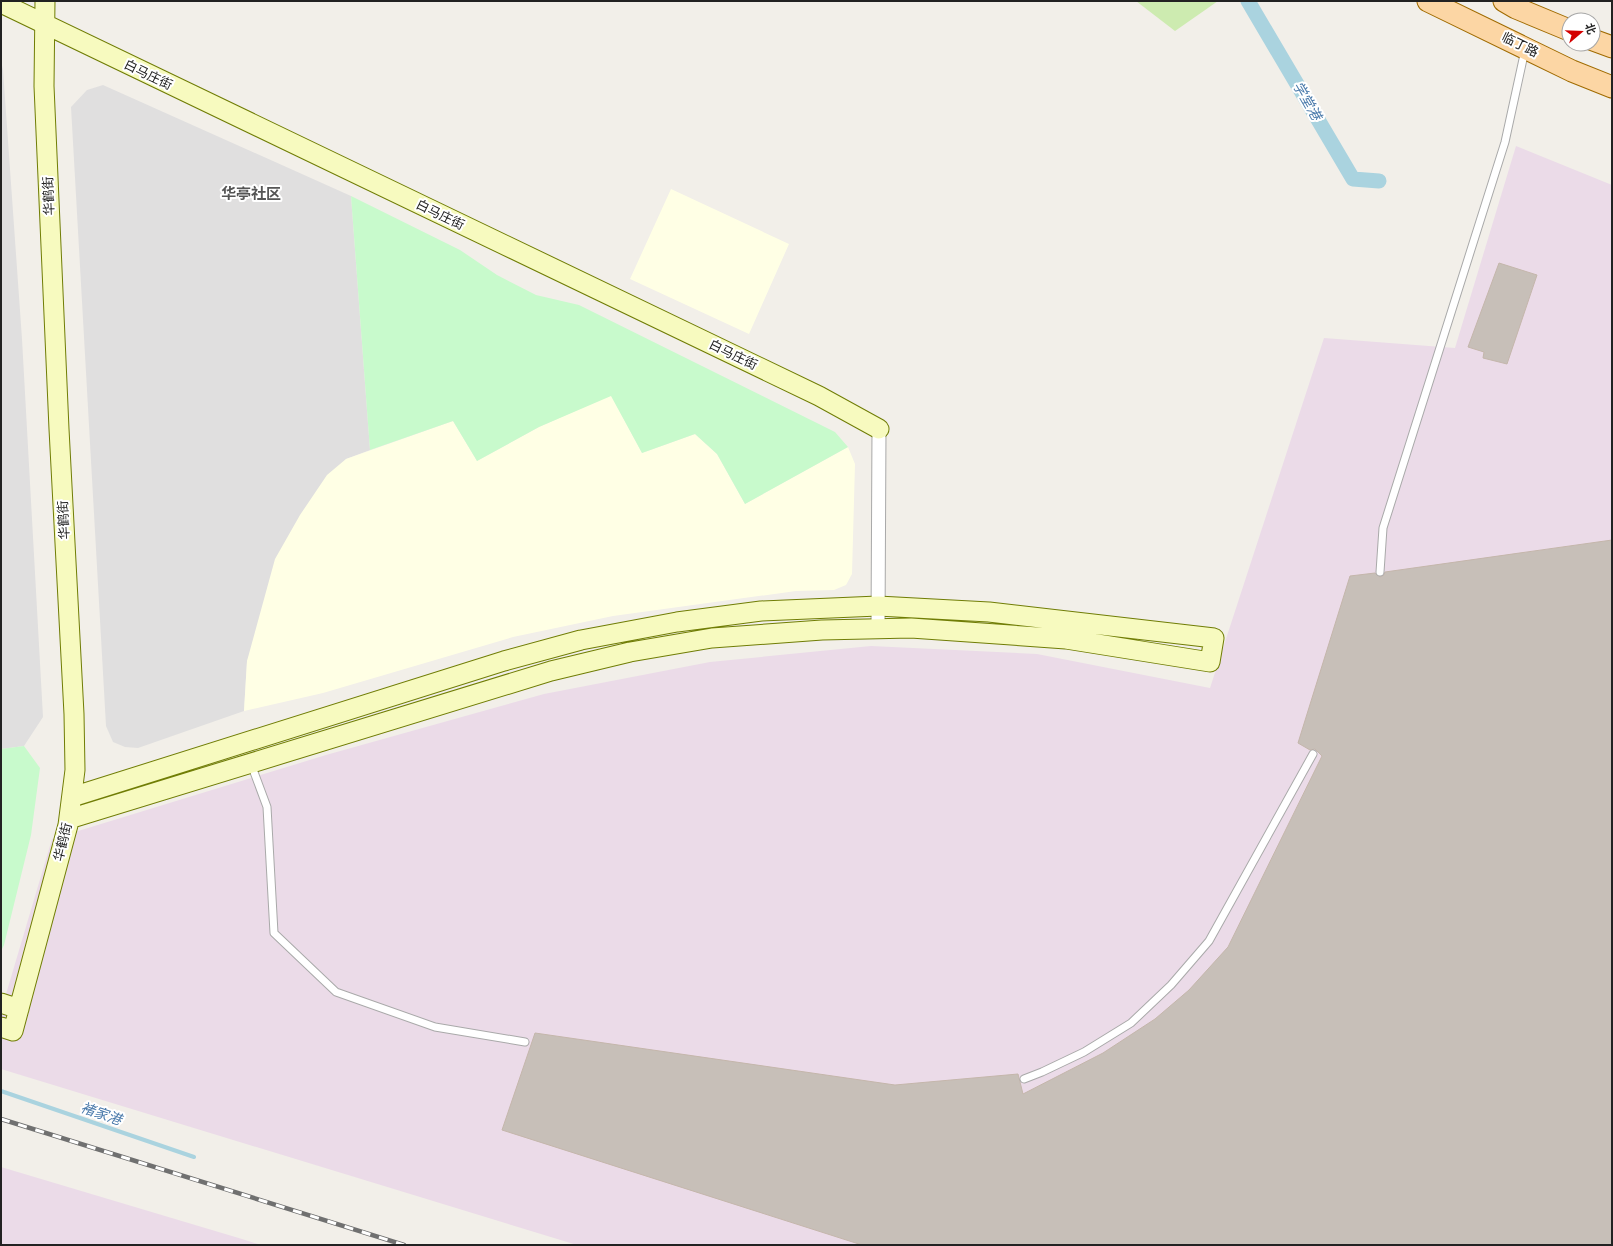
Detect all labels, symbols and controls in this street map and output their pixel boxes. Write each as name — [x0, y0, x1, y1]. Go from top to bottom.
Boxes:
north arrow — [1561, 12, 1601, 52]
text: 北 — [1582, 22, 1598, 36]
street label: 临丁路 — [1499, 29, 1541, 61]
street label: 白马庄街 — [121, 56, 175, 94]
water label: 学堂港 — [1289, 79, 1326, 125]
street label: 华鹤街 — [40, 176, 58, 216]
district label: 华亭社区 — [221, 185, 281, 204]
street label: 白马庄街 — [413, 196, 467, 234]
street label: 白马庄街 — [706, 336, 760, 374]
street label: 华鹤街 — [55, 500, 73, 540]
street label: 华鹤街 — [51, 821, 75, 863]
water label: 褚家港 — [78, 1099, 126, 1130]

